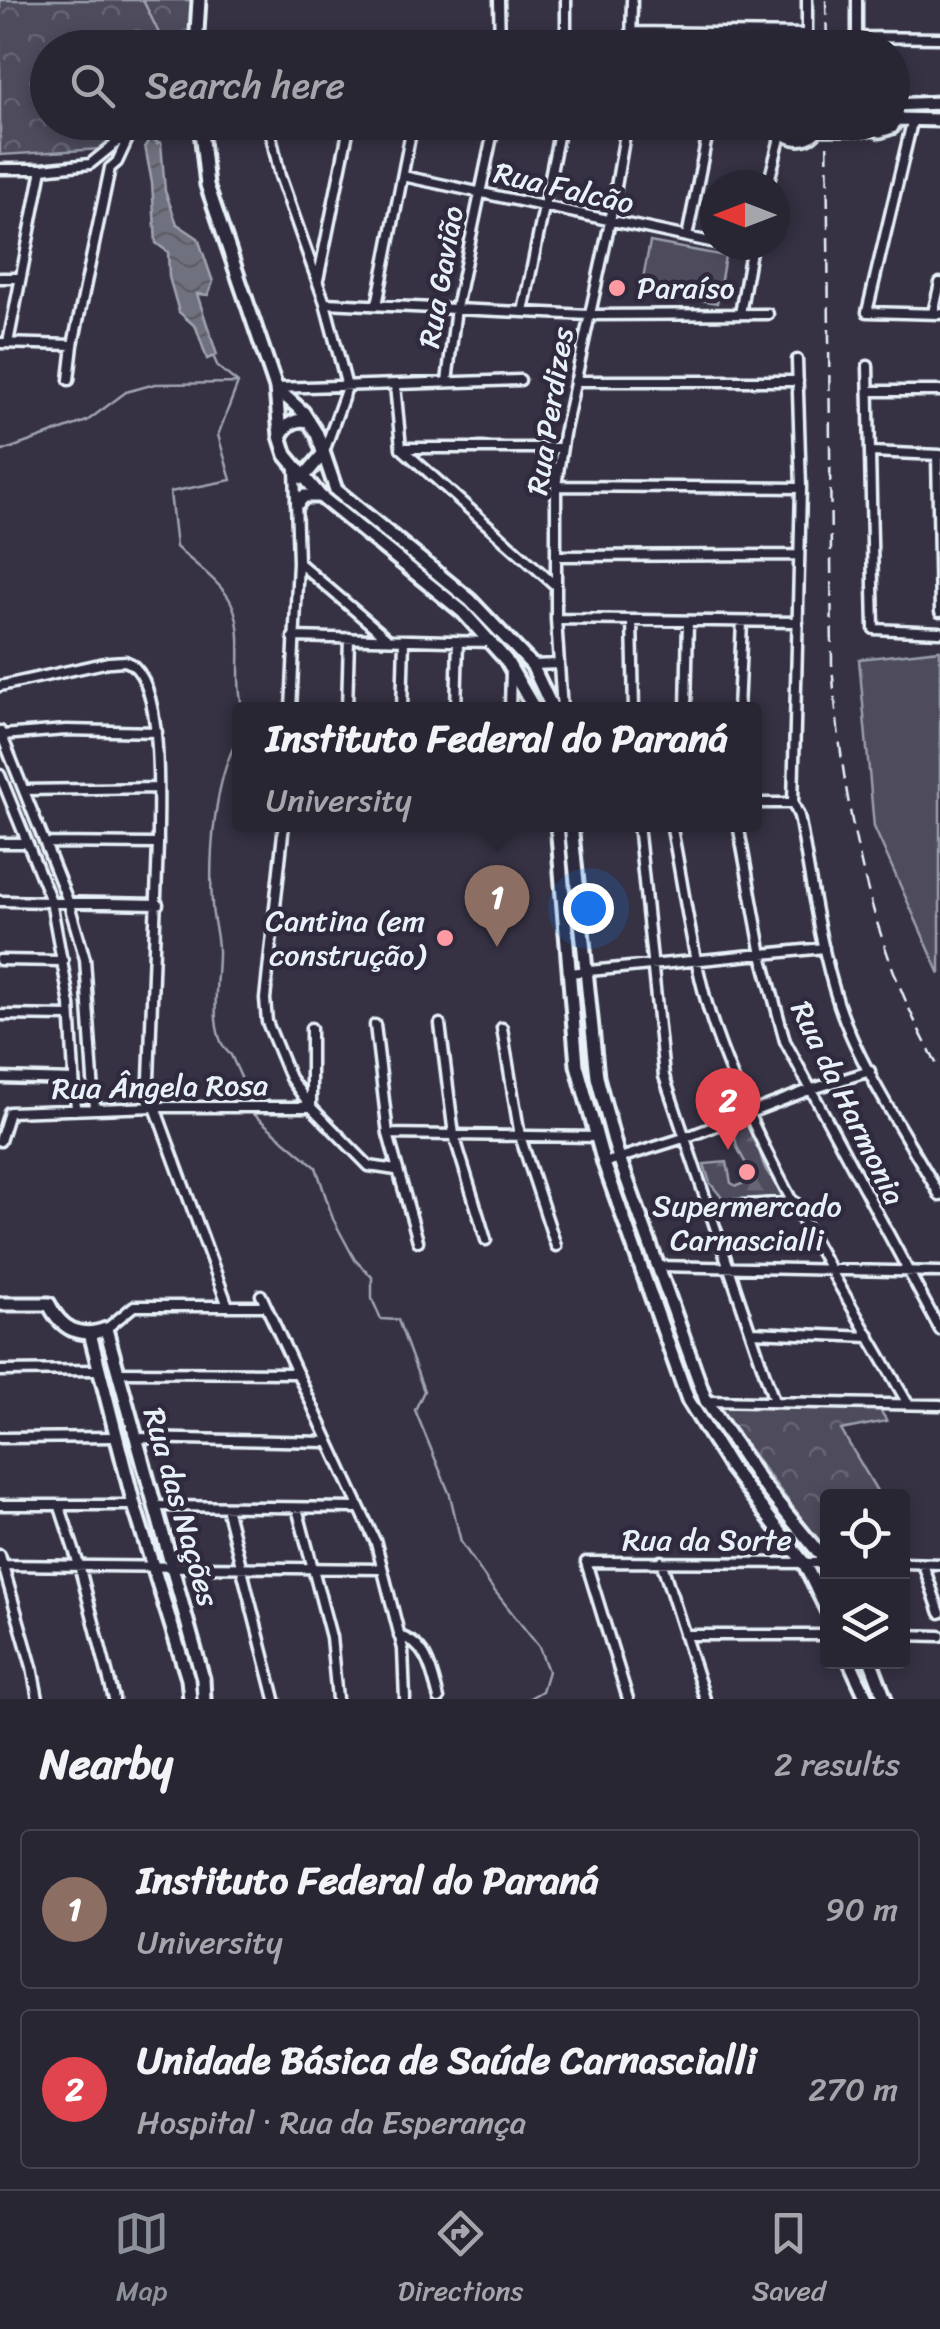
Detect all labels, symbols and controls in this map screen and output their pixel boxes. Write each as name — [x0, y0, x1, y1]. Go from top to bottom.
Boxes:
search box — [30, 30, 910, 140]
text: Search here — [145, 52, 345, 119]
icon: search — [65, 58, 120, 113]
street label: Rua Falcão — [489, 146, 639, 230]
north arrow — [700, 170, 790, 260]
street label: Rua Gavião — [402, 202, 480, 352]
place label: Paraíso — [637, 261, 735, 315]
marker: Paraíso — [606, 277, 628, 299]
street label: Rua Perdizes — [510, 323, 590, 499]
popup — [232, 702, 762, 832]
text: Instituto Federal do Paraná — [266, 705, 728, 772]
text: University — [266, 772, 412, 829]
pin: 1 — [464, 864, 530, 947]
your location — [563, 883, 614, 934]
place label: Cantina (em construção) — [265, 894, 426, 982]
marker: Cantina (em construção) — [434, 927, 456, 949]
street label: Rua da Harmonia — [775, 991, 921, 1215]
street label: Rua Ângela Rosa — [51, 1058, 269, 1116]
pin: 2 — [696, 1068, 760, 1150]
marker: Supermercado Carnascialli — [736, 1161, 758, 1183]
place label: Supermercado Carnascialli — [652, 1179, 842, 1267]
street label: Rua das Nações — [127, 1401, 235, 1613]
map controls — [820, 1489, 910, 1669]
button: locate — [820, 1489, 910, 1579]
street label: Rua da Sorte — [622, 1513, 792, 1567]
button: layers — [820, 1579, 910, 1669]
text: Nearby — [40, 1727, 173, 1801]
text: 2 results — [774, 1736, 900, 1793]
text: Instituto Federal do Paraná — [137, 1847, 599, 1914]
text: 1 — [68, 1881, 81, 1938]
text: 90 m — [825, 1881, 898, 1938]
text: University — [137, 1914, 283, 1971]
text: Unidade Básica de Saúde Carnascialli — [137, 2027, 757, 2094]
text: 2 — [65, 2061, 84, 2118]
text: 270 m — [808, 2061, 898, 2118]
text: Hospital · Rua da Esperança — [137, 2094, 526, 2151]
tab: Map — [114, 2206, 169, 2315]
tab: Directions — [398, 2206, 523, 2315]
tab: Saved — [752, 2206, 826, 2315]

